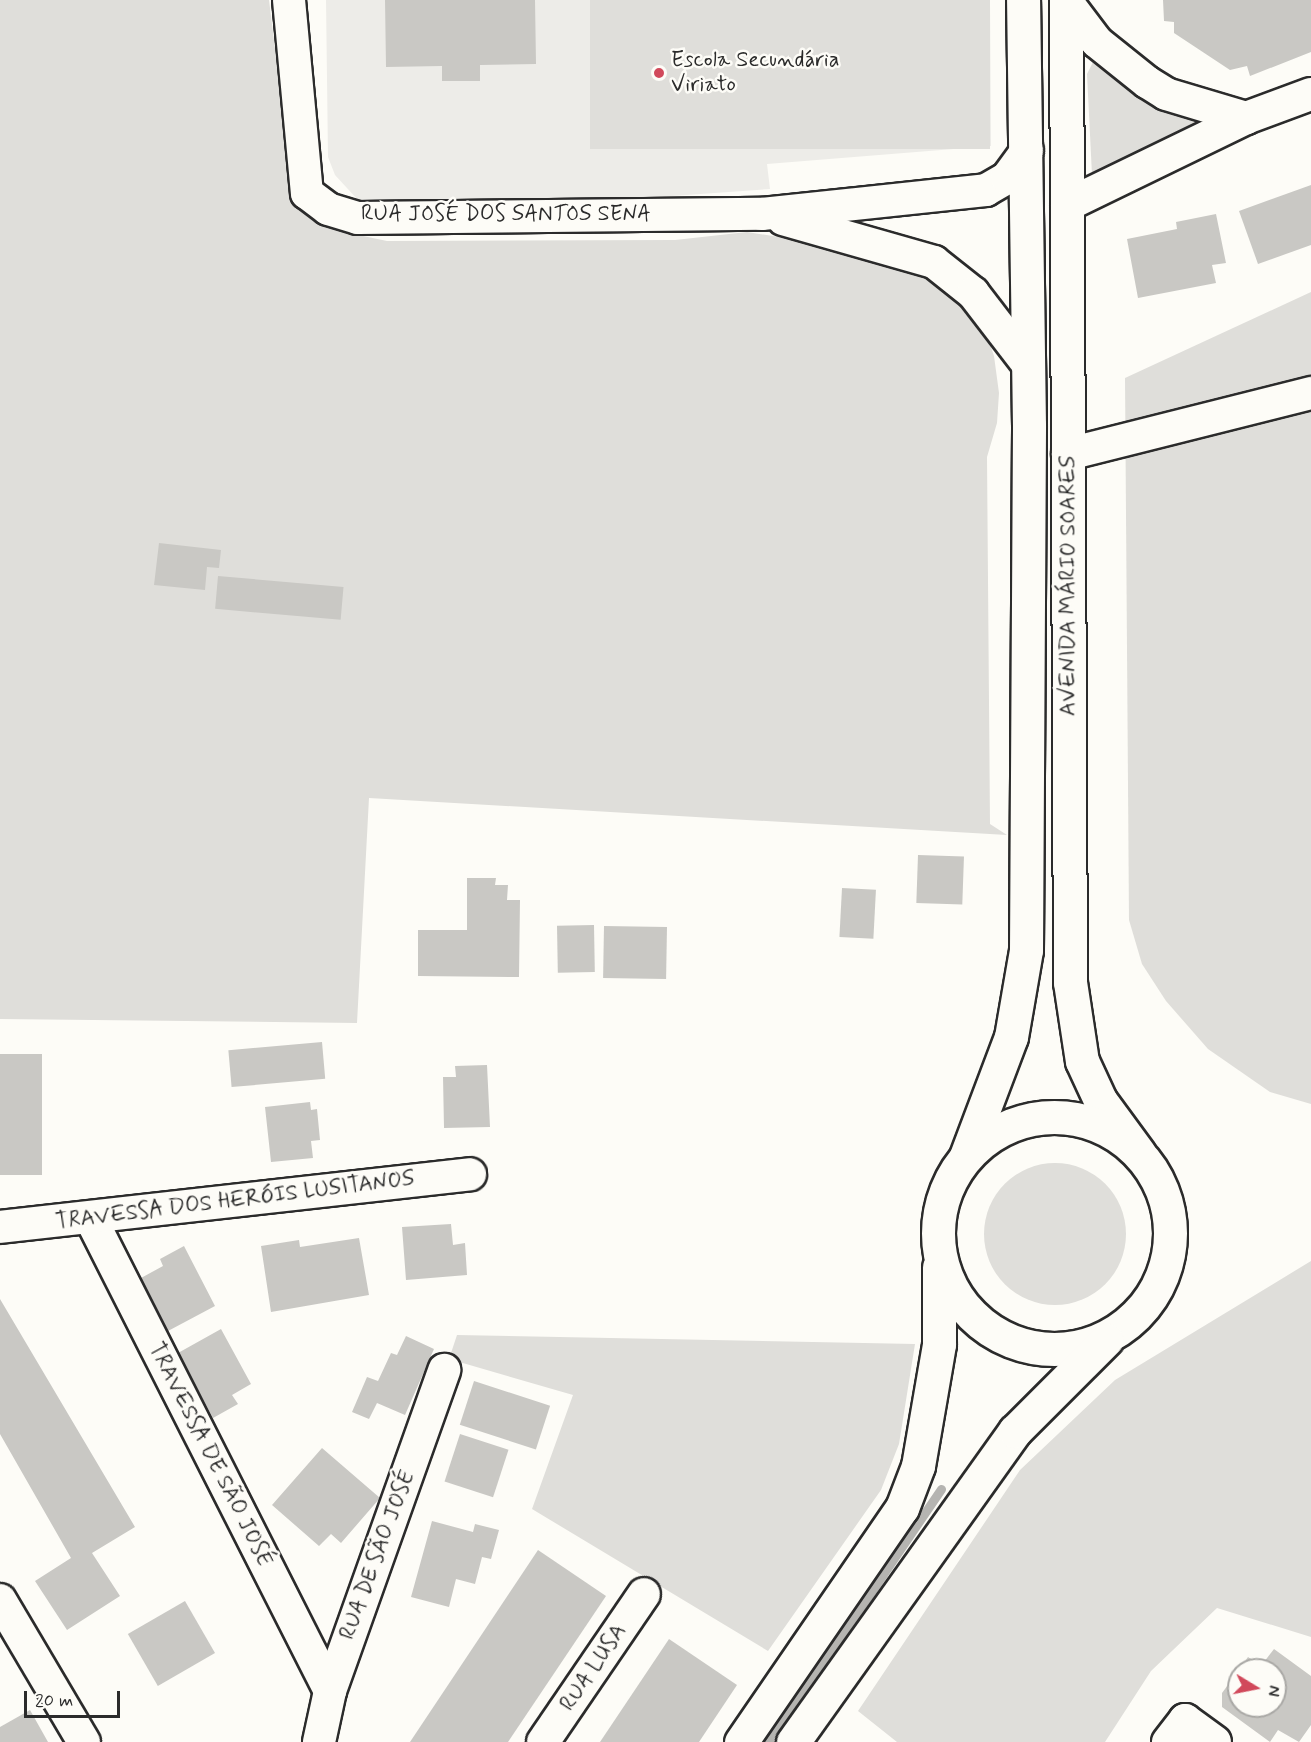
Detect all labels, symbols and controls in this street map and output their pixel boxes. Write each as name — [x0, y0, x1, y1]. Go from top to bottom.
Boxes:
place label: Escola Secundária Viriato — [671, 47, 839, 98]
marker: Escola Secundária Viriato — [652, 66, 666, 80]
street label: RUA JOSÉ DOS SANTOS SENA — [359, 202, 653, 228]
street label: AVENIDA MÁRIO SOARES — [1056, 457, 1082, 715]
street label: TRAVESSA DOS HERÓIS LUSITANOS — [53, 1166, 417, 1236]
street label: TRAVESSA DE SÃO JOSÉ — [142, 1339, 278, 1571]
street label: RUA DE SÃO JOSÉ — [335, 1466, 421, 1644]
street label: RUA LUSA — [555, 1619, 633, 1717]
north arrow — [1227, 1658, 1287, 1718]
scale bar — [27, 1679, 123, 1717]
text: N — [1262, 1684, 1285, 1698]
text: 20 m — [35, 1689, 73, 1713]

